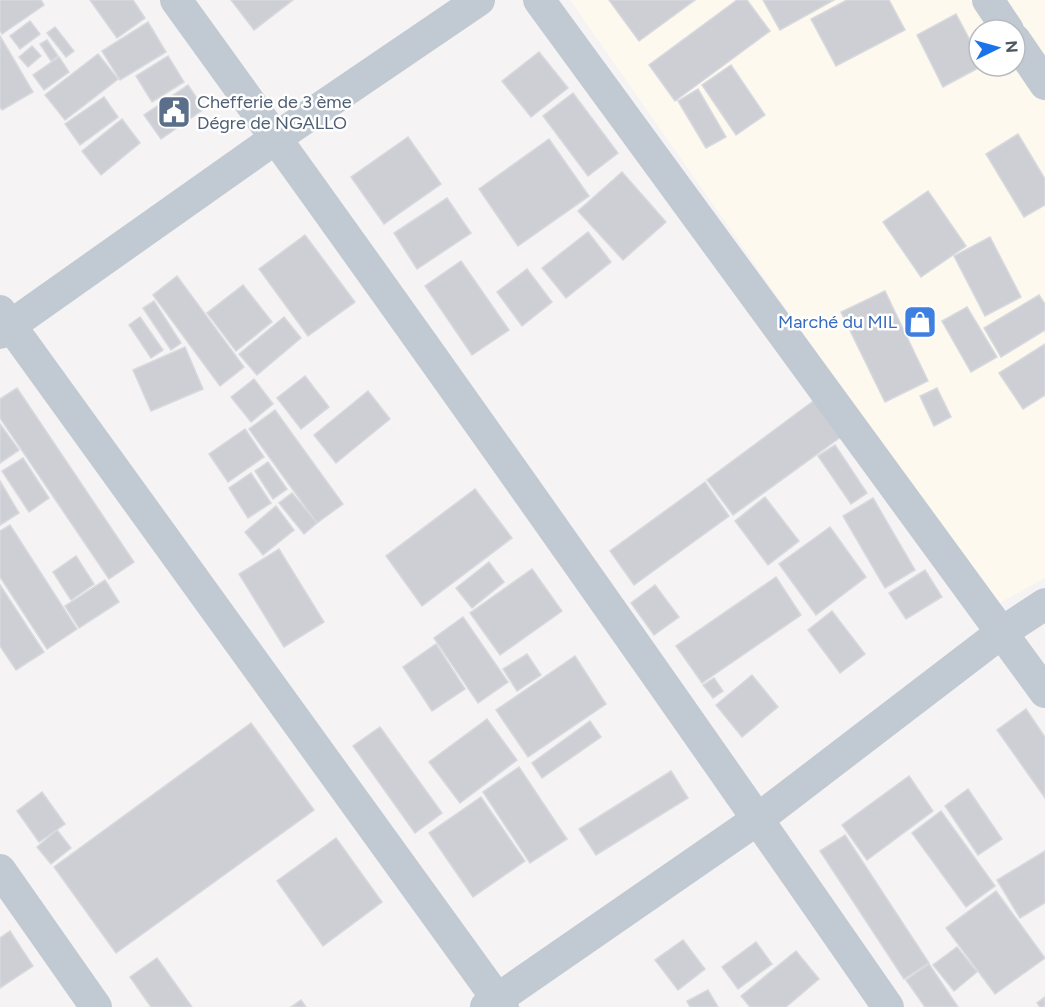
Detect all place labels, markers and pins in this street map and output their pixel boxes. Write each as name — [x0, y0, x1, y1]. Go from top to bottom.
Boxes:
place label: Chefferie de 3 ème Dégre de NGALLO — [197, 91, 352, 134]
public building icon: Chefferie de 3 ème Dégre de NGALLO — [156, 94, 192, 130]
shop icon: Marché du MIL — [902, 304, 938, 340]
place label: Marché du MIL — [778, 311, 898, 333]

